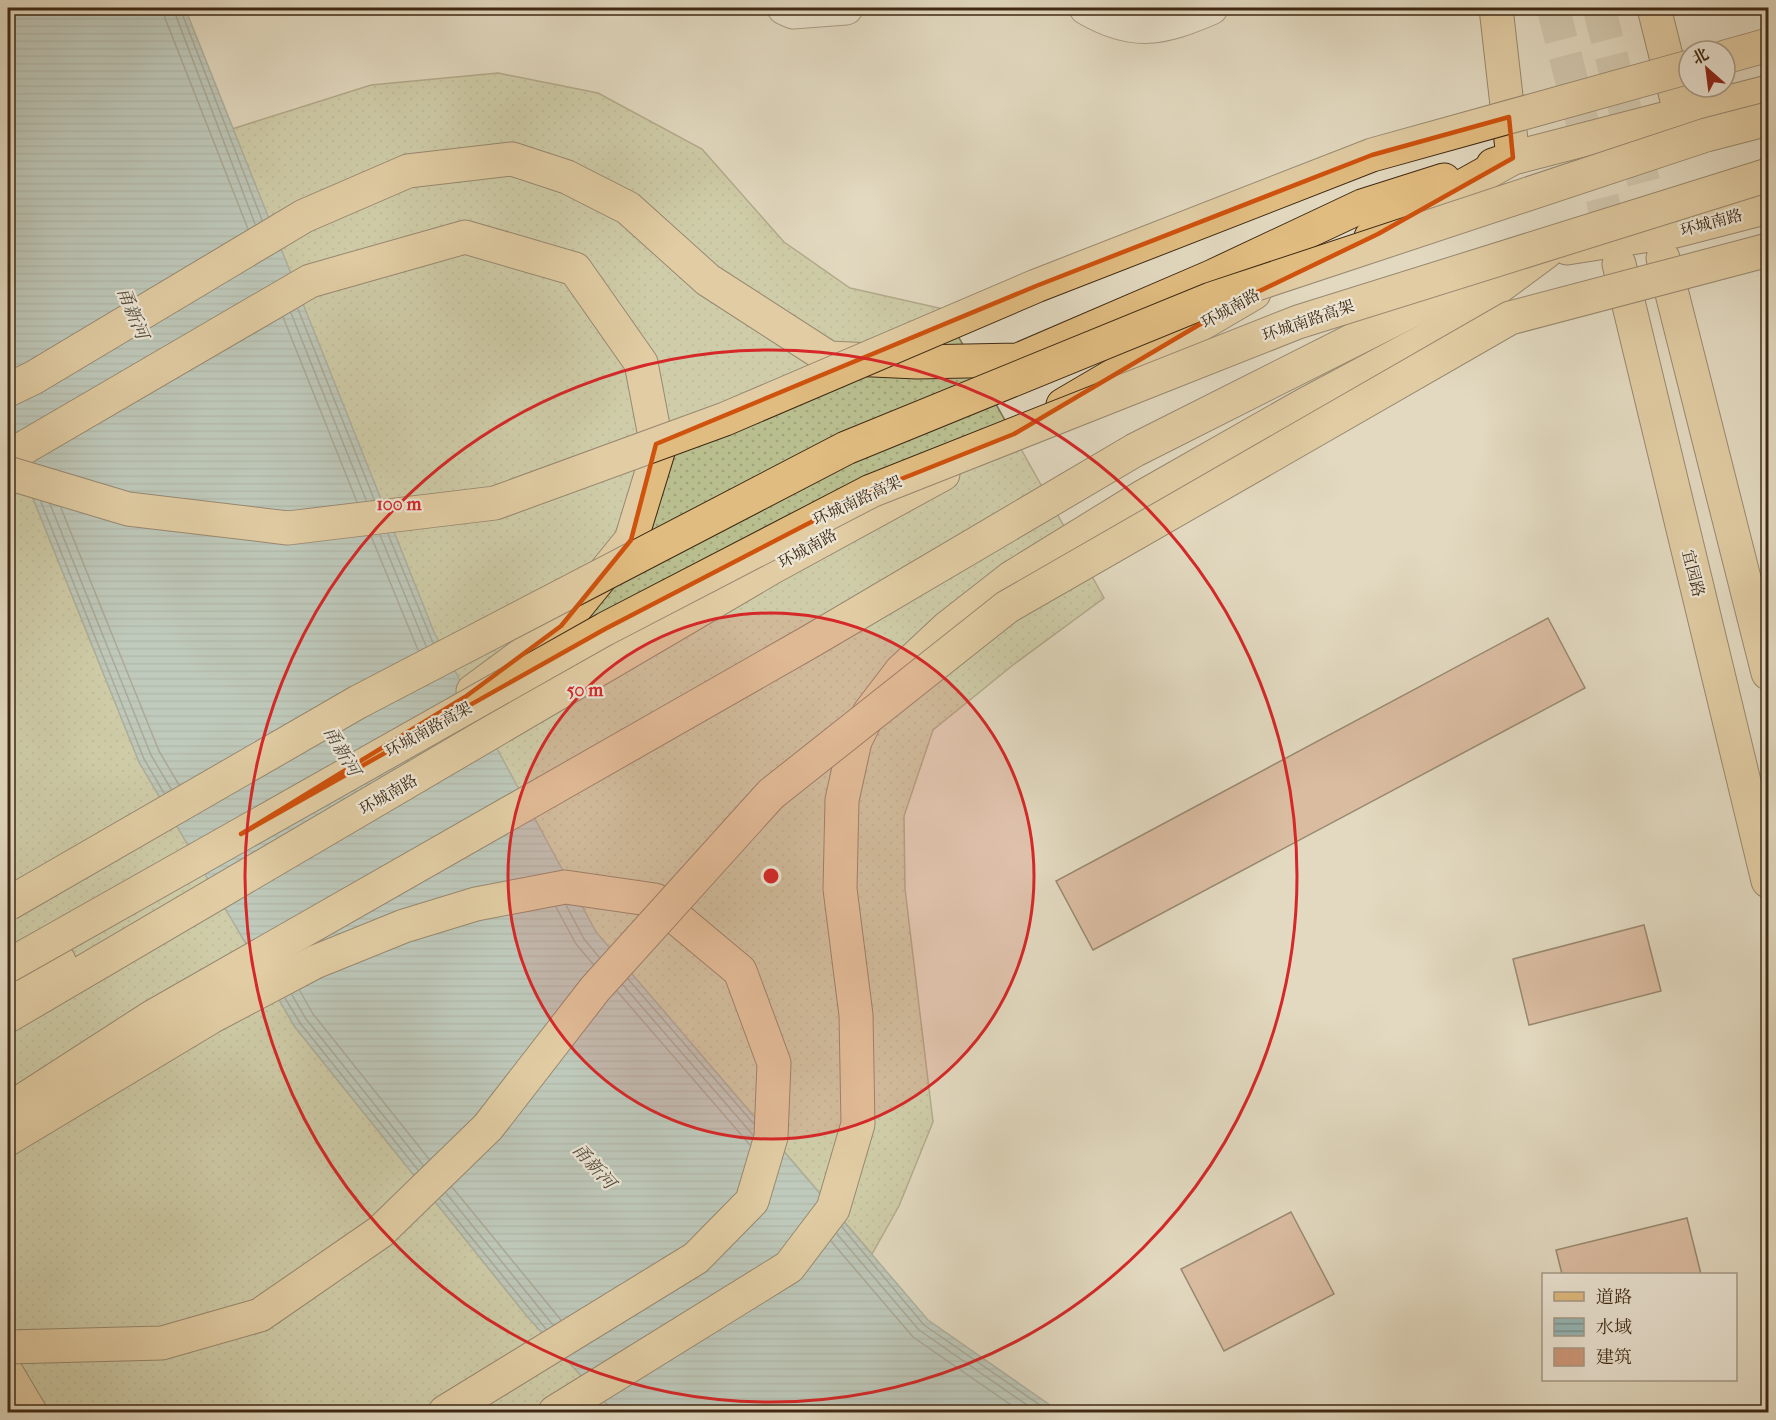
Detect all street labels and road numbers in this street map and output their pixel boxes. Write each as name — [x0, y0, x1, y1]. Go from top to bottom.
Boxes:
street label: 环城南路 — [1678, 205, 1745, 240]
street label: 环城南路 — [1198, 285, 1263, 332]
street label: 环城南路高架 — [1260, 296, 1357, 345]
street label: 环城南路高架 — [810, 472, 905, 529]
street label: 环城南路 — [775, 525, 840, 572]
street label: 宜园路 — [1678, 548, 1709, 599]
street label: 环城南路高架 — [382, 698, 475, 761]
street label: 环城南路 — [356, 770, 421, 819]

